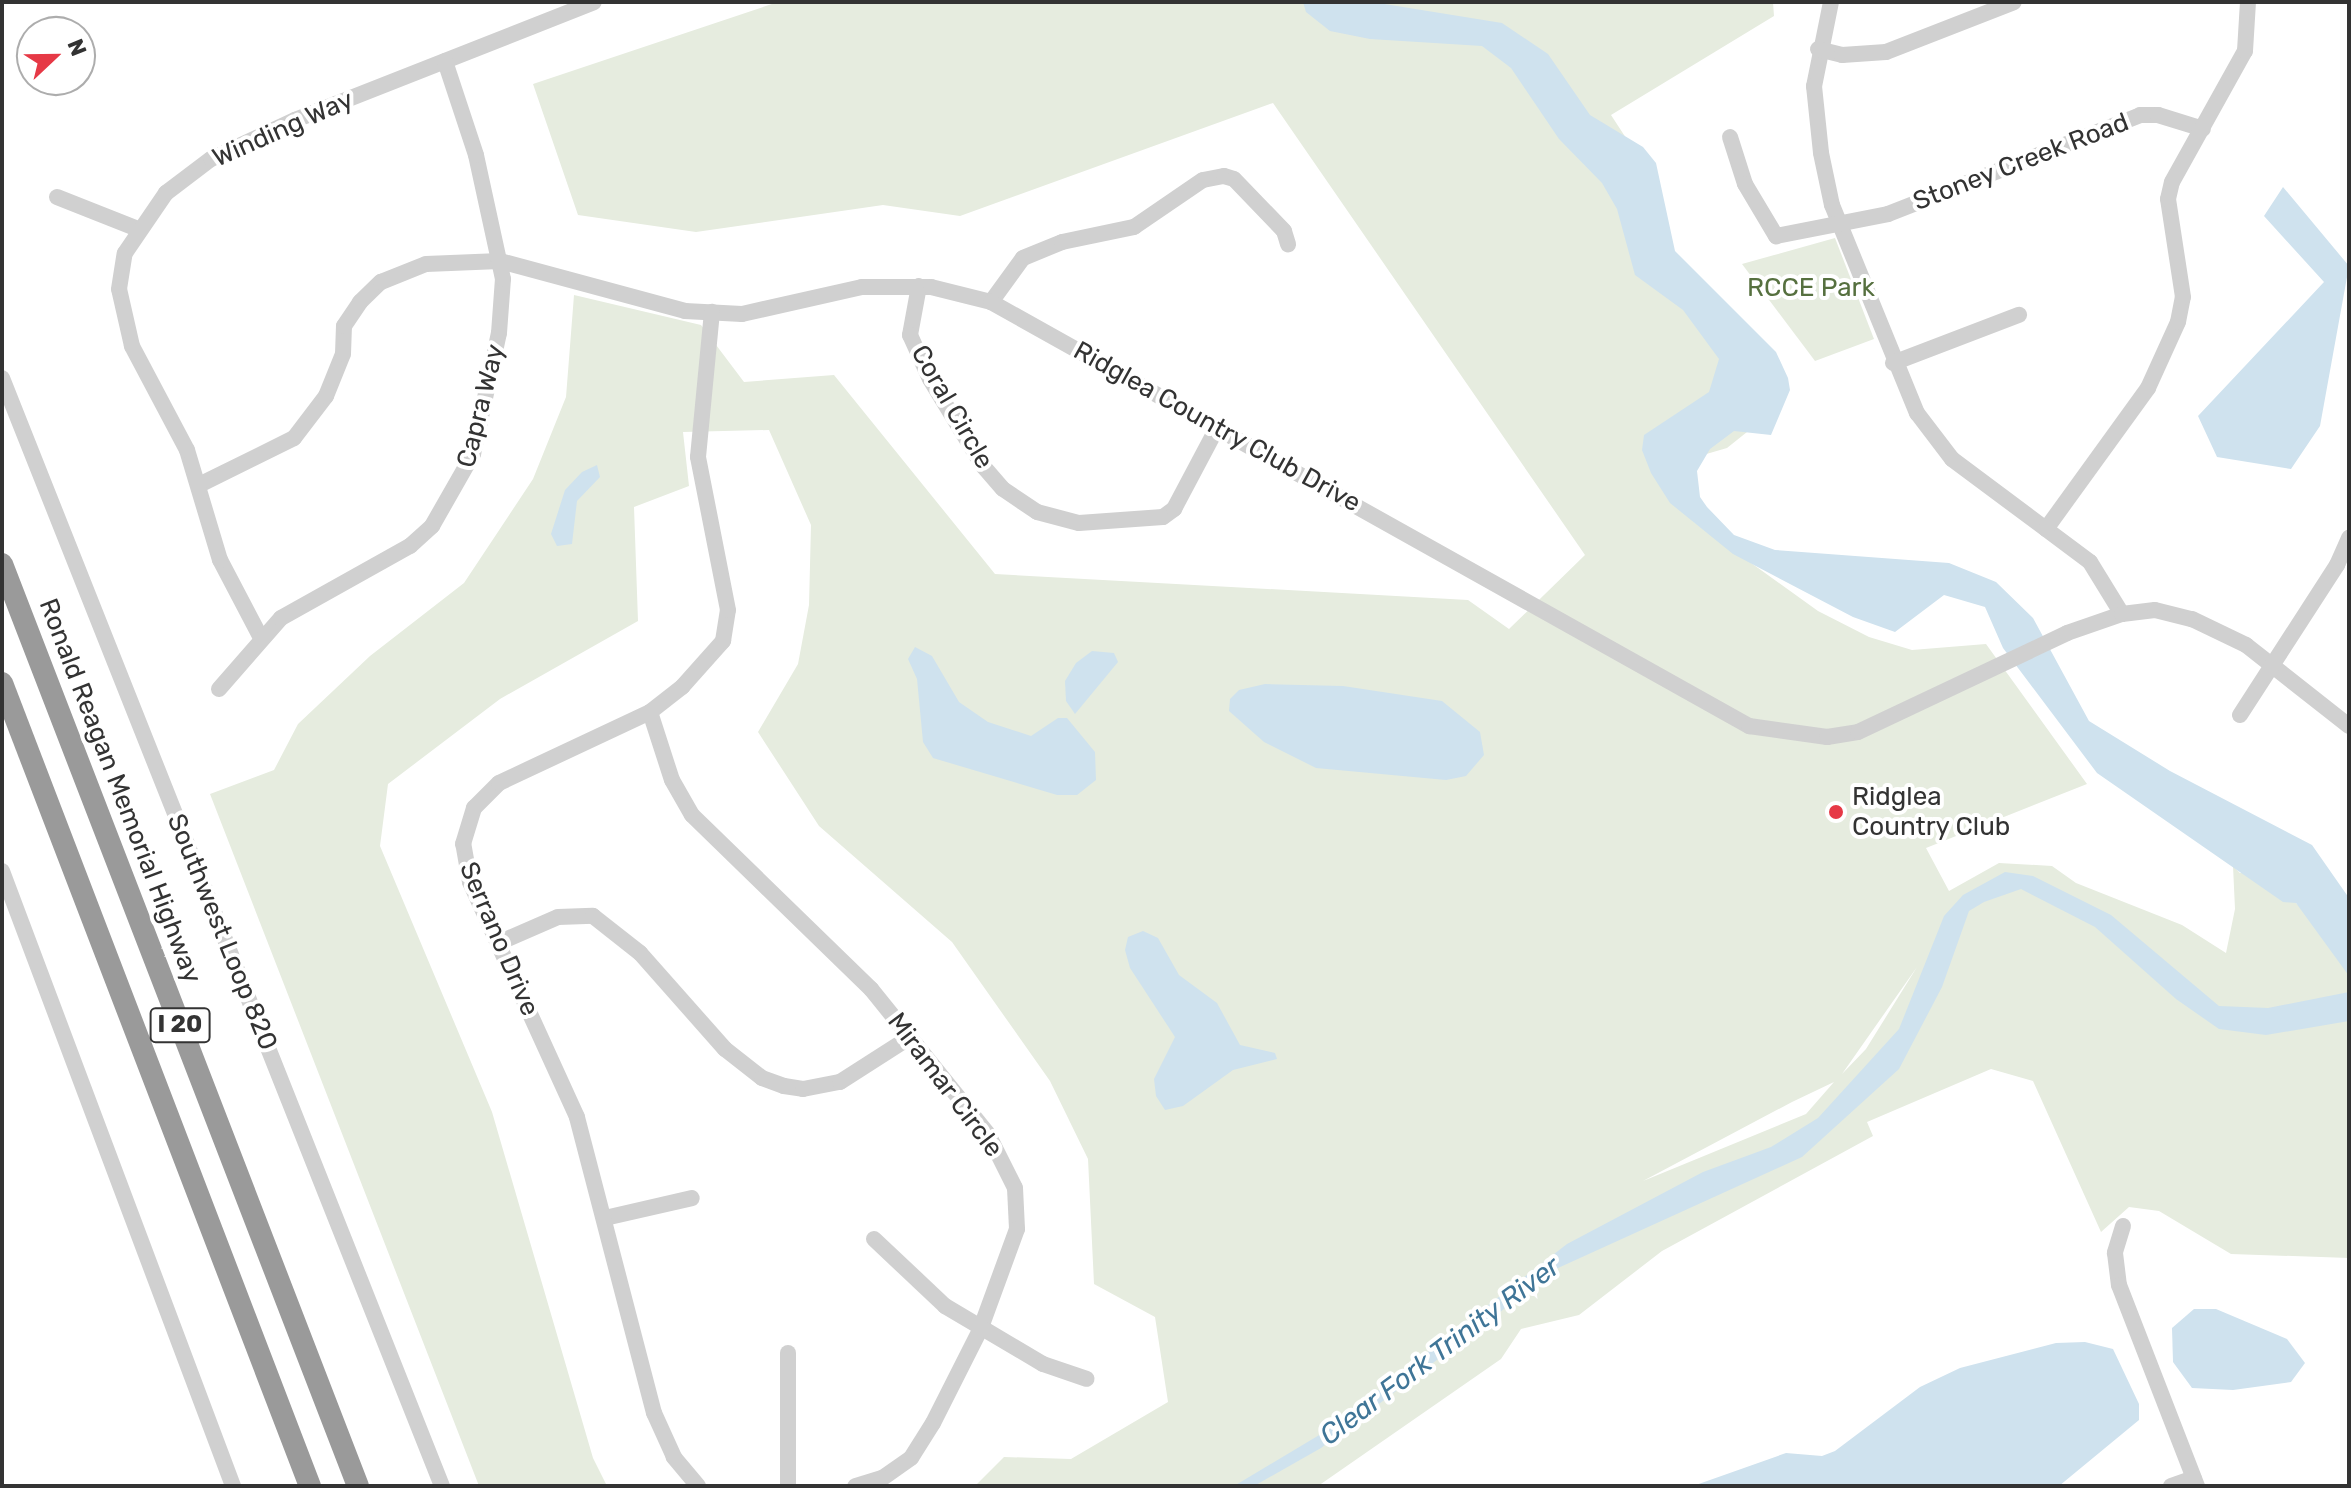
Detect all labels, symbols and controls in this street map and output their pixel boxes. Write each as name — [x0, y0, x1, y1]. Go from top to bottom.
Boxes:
north arrow — [16, 16, 96, 96]
text: N — [61, 35, 92, 60]
street label: Winding Way — [208, 84, 358, 174]
street label: Stoney Creek Road — [1908, 106, 2134, 218]
park label: RCCE Park — [1747, 272, 1875, 304]
street label: Ridglea Country Club Drive — [1068, 335, 1366, 519]
street label: Coral Circle — [904, 340, 1000, 474]
street label: Capra Way — [451, 341, 511, 471]
street label: Ronald Reagan Memorial Highway — [32, 594, 208, 988]
place label: Ridglea Country Club — [1852, 781, 2011, 842]
marker: Ridglea Country Club — [1827, 803, 1845, 821]
street label: Southwest Loop 820 — [160, 809, 284, 1055]
street label: Serrano Drive — [453, 857, 545, 1021]
road number: I 20 — [148, 1005, 212, 1045]
street label: Miramar Circle — [880, 1006, 1010, 1164]
water label: Clear Fork Trinity River — [1312, 1249, 1568, 1453]

